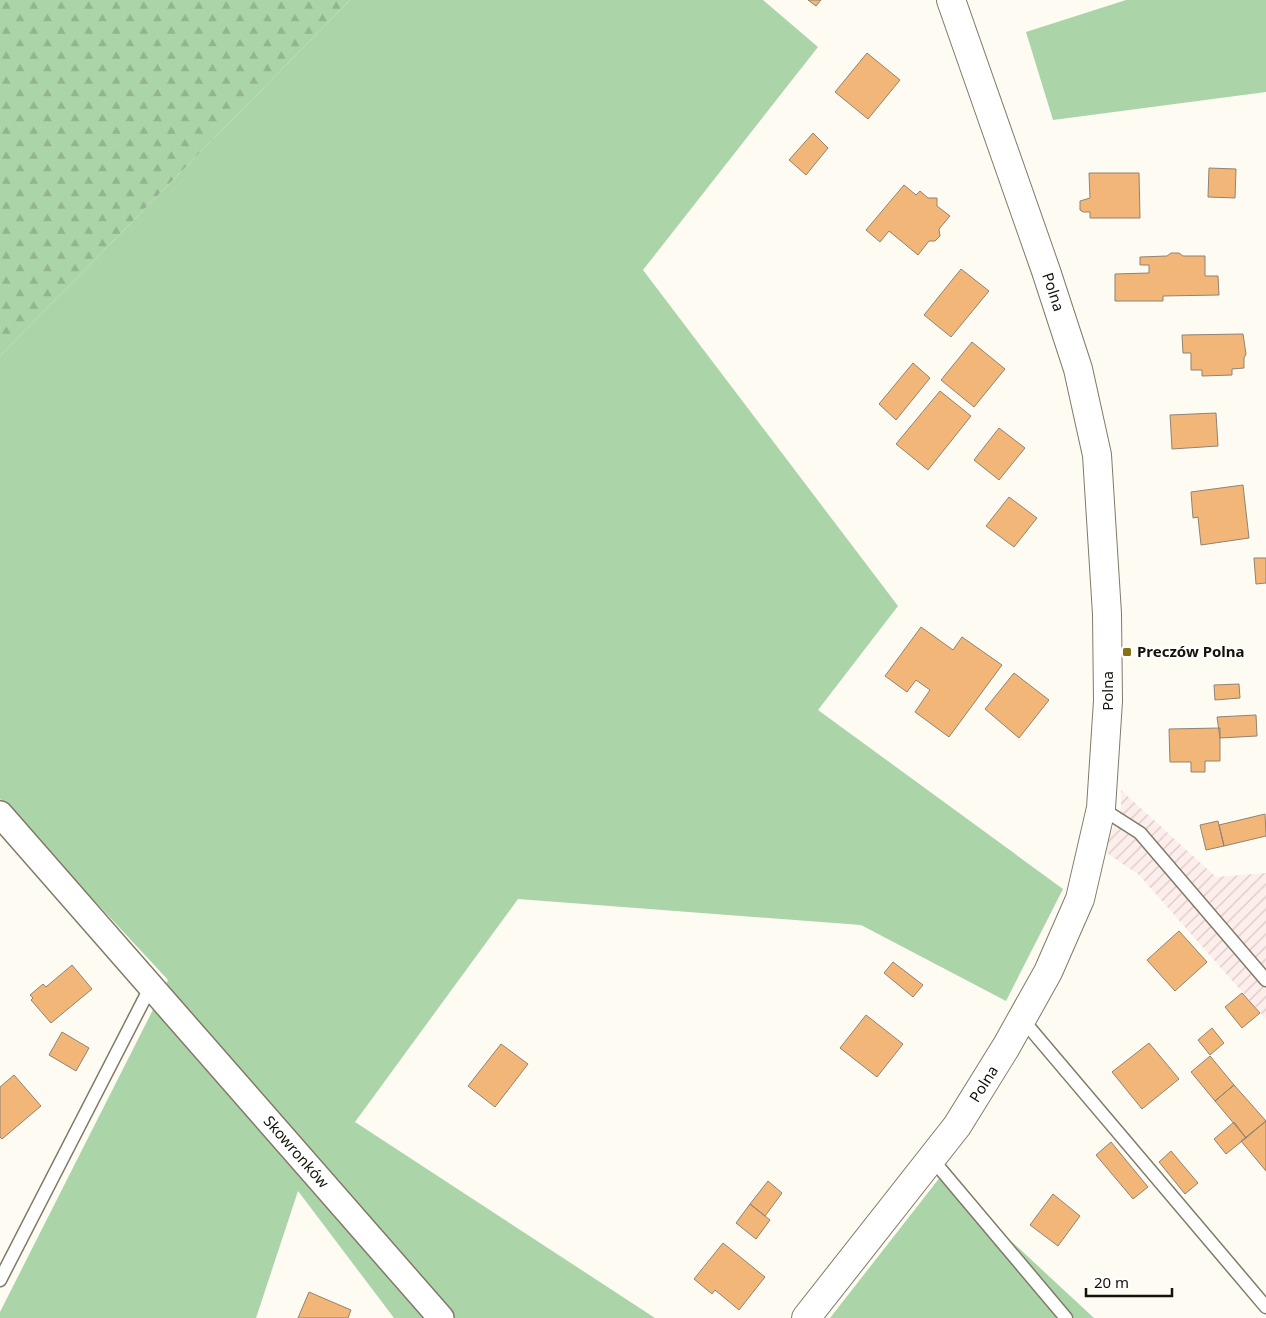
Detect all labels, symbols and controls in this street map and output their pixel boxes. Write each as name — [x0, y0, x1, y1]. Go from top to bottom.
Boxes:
street label: Polna — [1038, 270, 1070, 314]
place label: Preczów Polna — [1137, 641, 1245, 661]
marker: Preczów Polna — [1121, 646, 1133, 658]
street label: Polna — [1097, 671, 1117, 711]
street label: Polna — [964, 1061, 1002, 1106]
street label: Skowronków — [260, 1111, 334, 1192]
scale bar — [1086, 1266, 1172, 1298]
text: 20 m — [1094, 1272, 1129, 1292]

